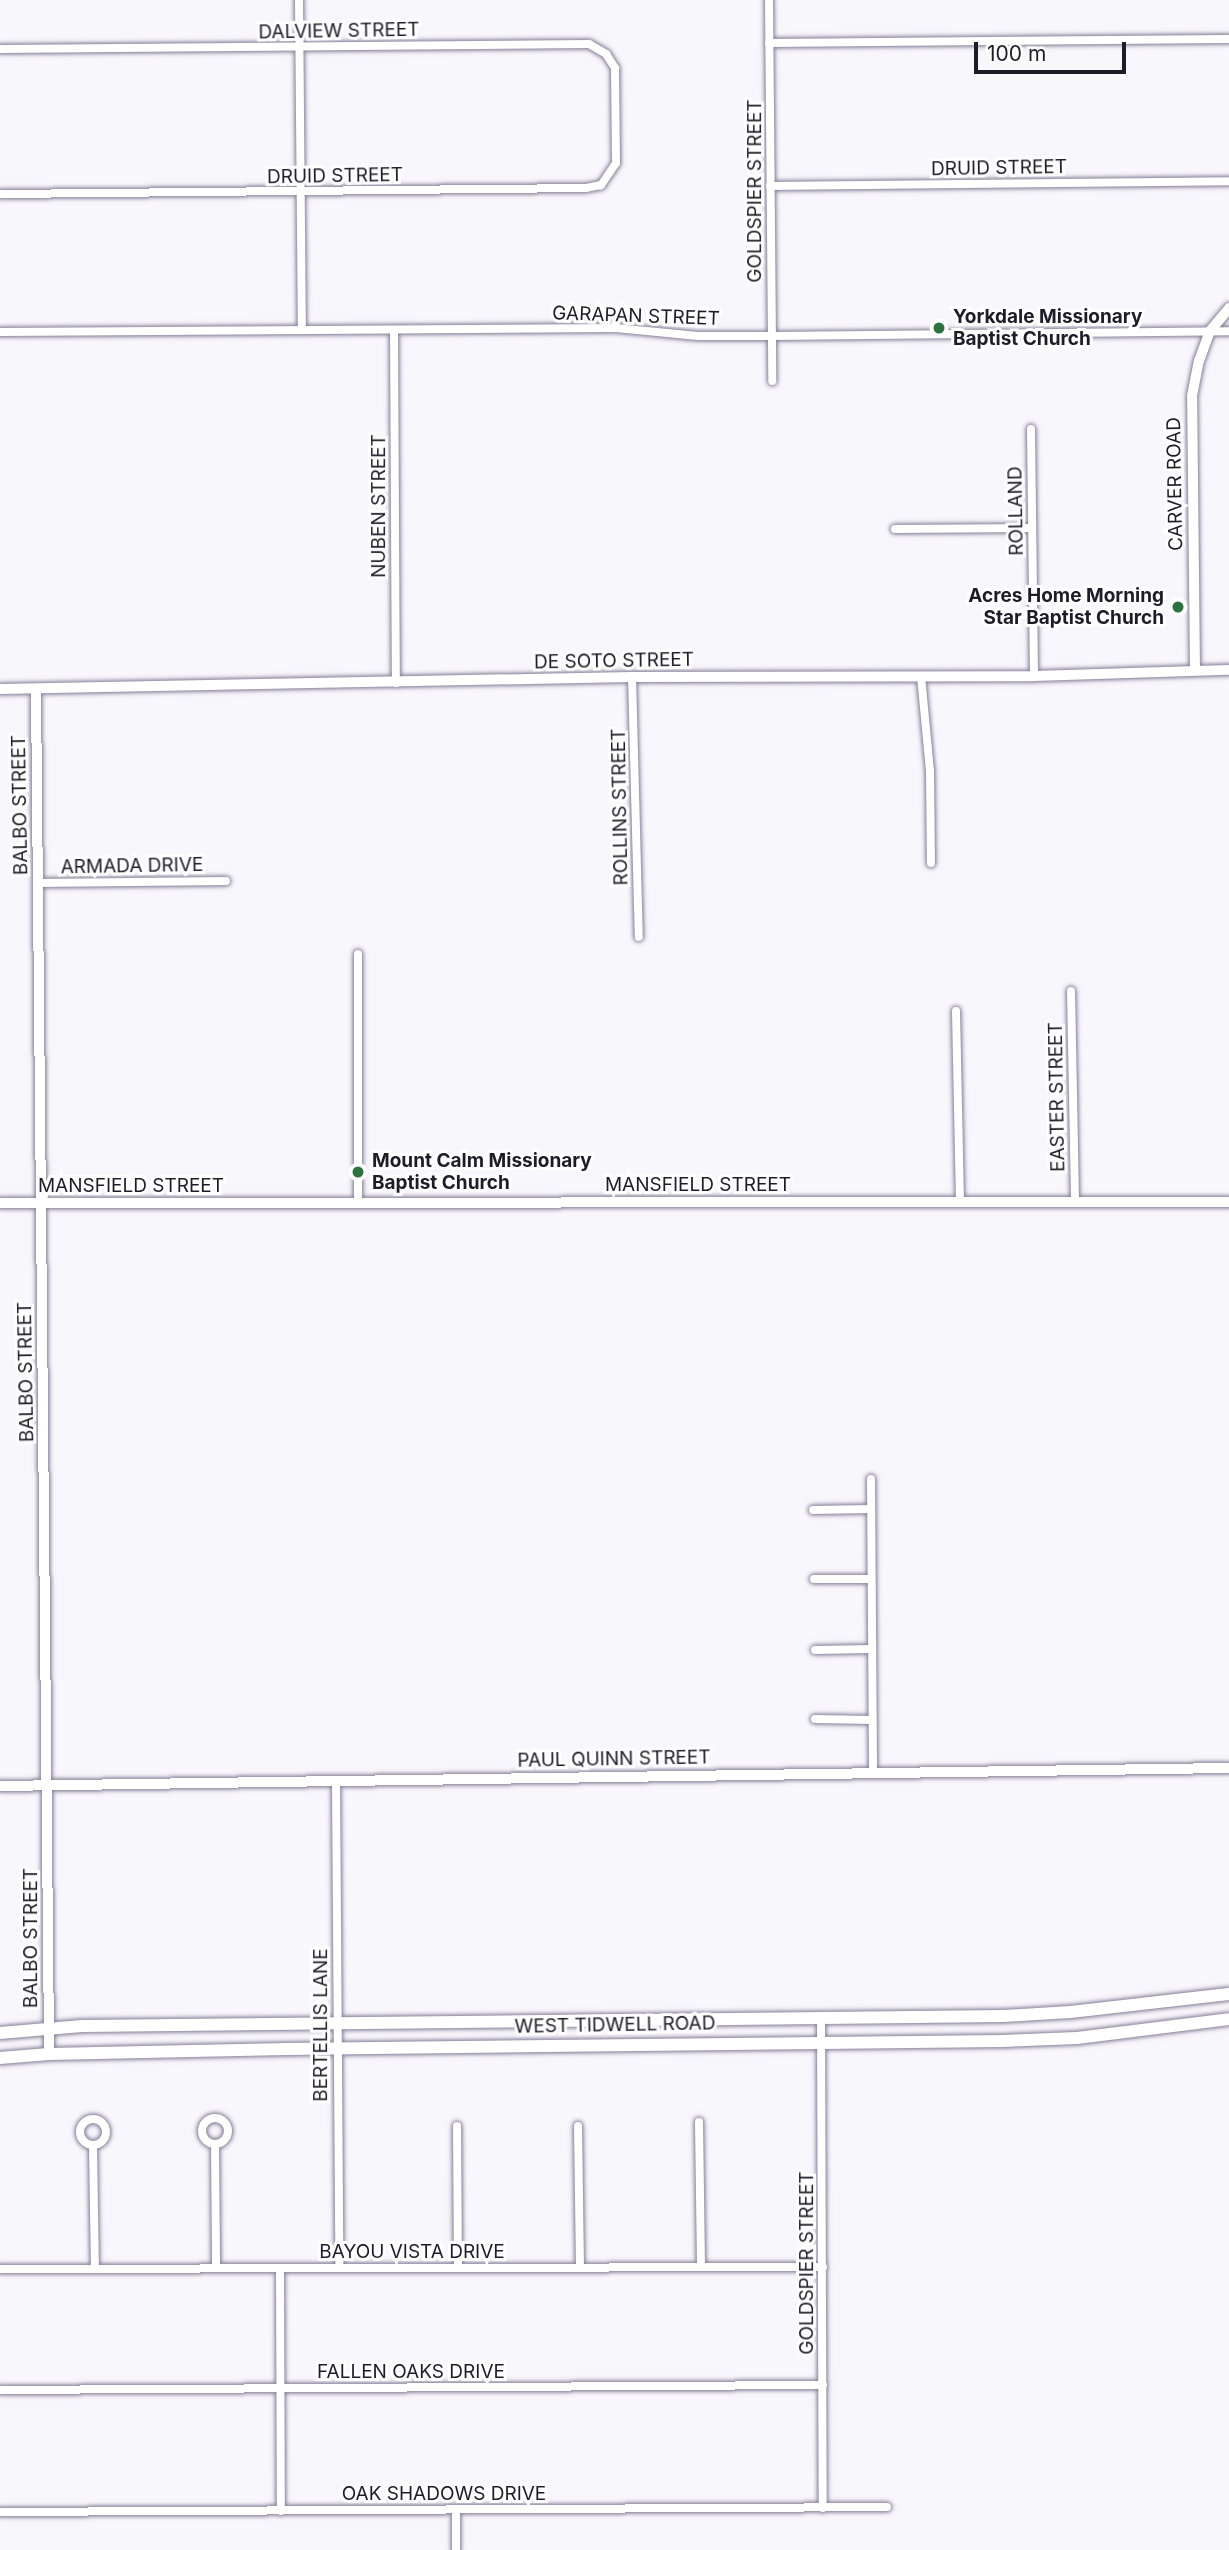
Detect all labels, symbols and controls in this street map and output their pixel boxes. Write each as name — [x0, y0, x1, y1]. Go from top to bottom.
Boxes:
street label: DALVIEW STREET — [258, 18, 420, 44]
scale bar — [977, 28, 1129, 72]
text: 100 m — [987, 41, 1046, 66]
street label: GOLDSPIER STREET — [744, 99, 766, 283]
street label: DRUID STREET — [931, 155, 1067, 181]
street label: DRUID STREET — [267, 163, 403, 189]
street label: GARAPAN STREET — [552, 302, 720, 330]
place label: Yorkdale Missionary Baptist Church — [953, 306, 1142, 350]
marker: Yorkdale Missionary Baptist Church — [931, 320, 947, 336]
street label: CARVER ROAD — [1162, 417, 1188, 551]
street label: NUBEN STREET — [368, 434, 390, 578]
street label: ROLLAND — [1004, 466, 1028, 556]
place label: Acres Home Morning Star Baptist Church — [968, 585, 1164, 629]
marker: Acres Home Morning Star Baptist Church — [1170, 599, 1186, 615]
street label: DE SOTO STREET — [534, 648, 694, 674]
street label: ROLLINS STREET — [607, 728, 633, 886]
street label: BALBO STREET — [7, 735, 33, 875]
street label: ARMADA DRIVE — [60, 853, 204, 879]
street label: EASTER STREET — [1044, 1022, 1070, 1172]
place label: Mount Calm Missionary Baptist Church — [372, 1150, 592, 1194]
marker: Mount Calm Missionary Baptist Church — [350, 1164, 366, 1180]
street label: MANSFIELD STREET — [605, 1174, 791, 1196]
street label: MANSFIELD STREET — [38, 1175, 224, 1197]
street label: BALBO STREET — [13, 1302, 39, 1442]
street label: PAUL QUINN STREET — [517, 1746, 711, 1772]
street label: BALBO STREET — [20, 1868, 42, 2008]
street label: BERTELLIS LANE — [310, 1948, 332, 2102]
street label: WEST TIDWELL ROAD — [514, 2012, 716, 2038]
street label: GOLDSPIER STREET — [796, 2171, 818, 2355]
street label: BAYOU VISTA DRIVE — [319, 2241, 505, 2263]
street label: FALLEN OAKS DRIVE — [317, 2361, 505, 2383]
street label: OAK SHADOWS DRIVE — [342, 2483, 546, 2505]

